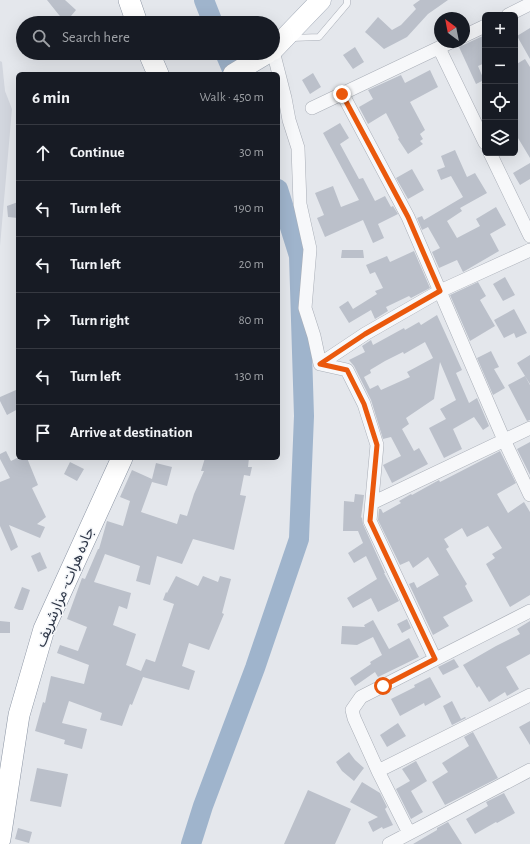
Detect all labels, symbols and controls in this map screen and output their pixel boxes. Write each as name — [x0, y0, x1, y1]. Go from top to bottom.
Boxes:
north arrow — [434, 12, 470, 48]
map controls — [482, 12, 518, 156]
button: + — [482, 12, 518, 48]
search box — [16, 16, 280, 60]
icon: search — [30, 27, 52, 49]
text: Search here — [62, 30, 130, 45]
button: − — [482, 48, 518, 84]
button: locate — [482, 84, 518, 120]
route end — [333, 85, 351, 103]
text: 6 min — [32, 89, 70, 106]
text: Walk · 450 m — [200, 91, 264, 104]
button: layers — [482, 120, 518, 156]
icon: ahead — [32, 142, 54, 164]
text: Continue — [70, 145, 125, 160]
text: 30 m — [239, 146, 264, 159]
icon: left — [32, 198, 54, 220]
text: Turn left — [70, 201, 121, 216]
text: 190 m — [234, 202, 264, 215]
icon: left — [32, 254, 54, 276]
text: Turn left — [70, 257, 121, 272]
text: 20 m — [239, 258, 264, 271]
icon: right — [32, 310, 54, 332]
text: Turn right — [70, 313, 129, 328]
text: 80 m — [238, 314, 264, 327]
icon: left — [32, 366, 54, 388]
text: Turn left — [70, 369, 121, 384]
text: 130 m — [235, 370, 264, 383]
icon: arrive — [32, 422, 54, 444]
text: Arrive at destination — [70, 425, 193, 440]
street label: جاده هرات- مزارشریف — [33, 525, 98, 650]
route start — [374, 677, 392, 695]

